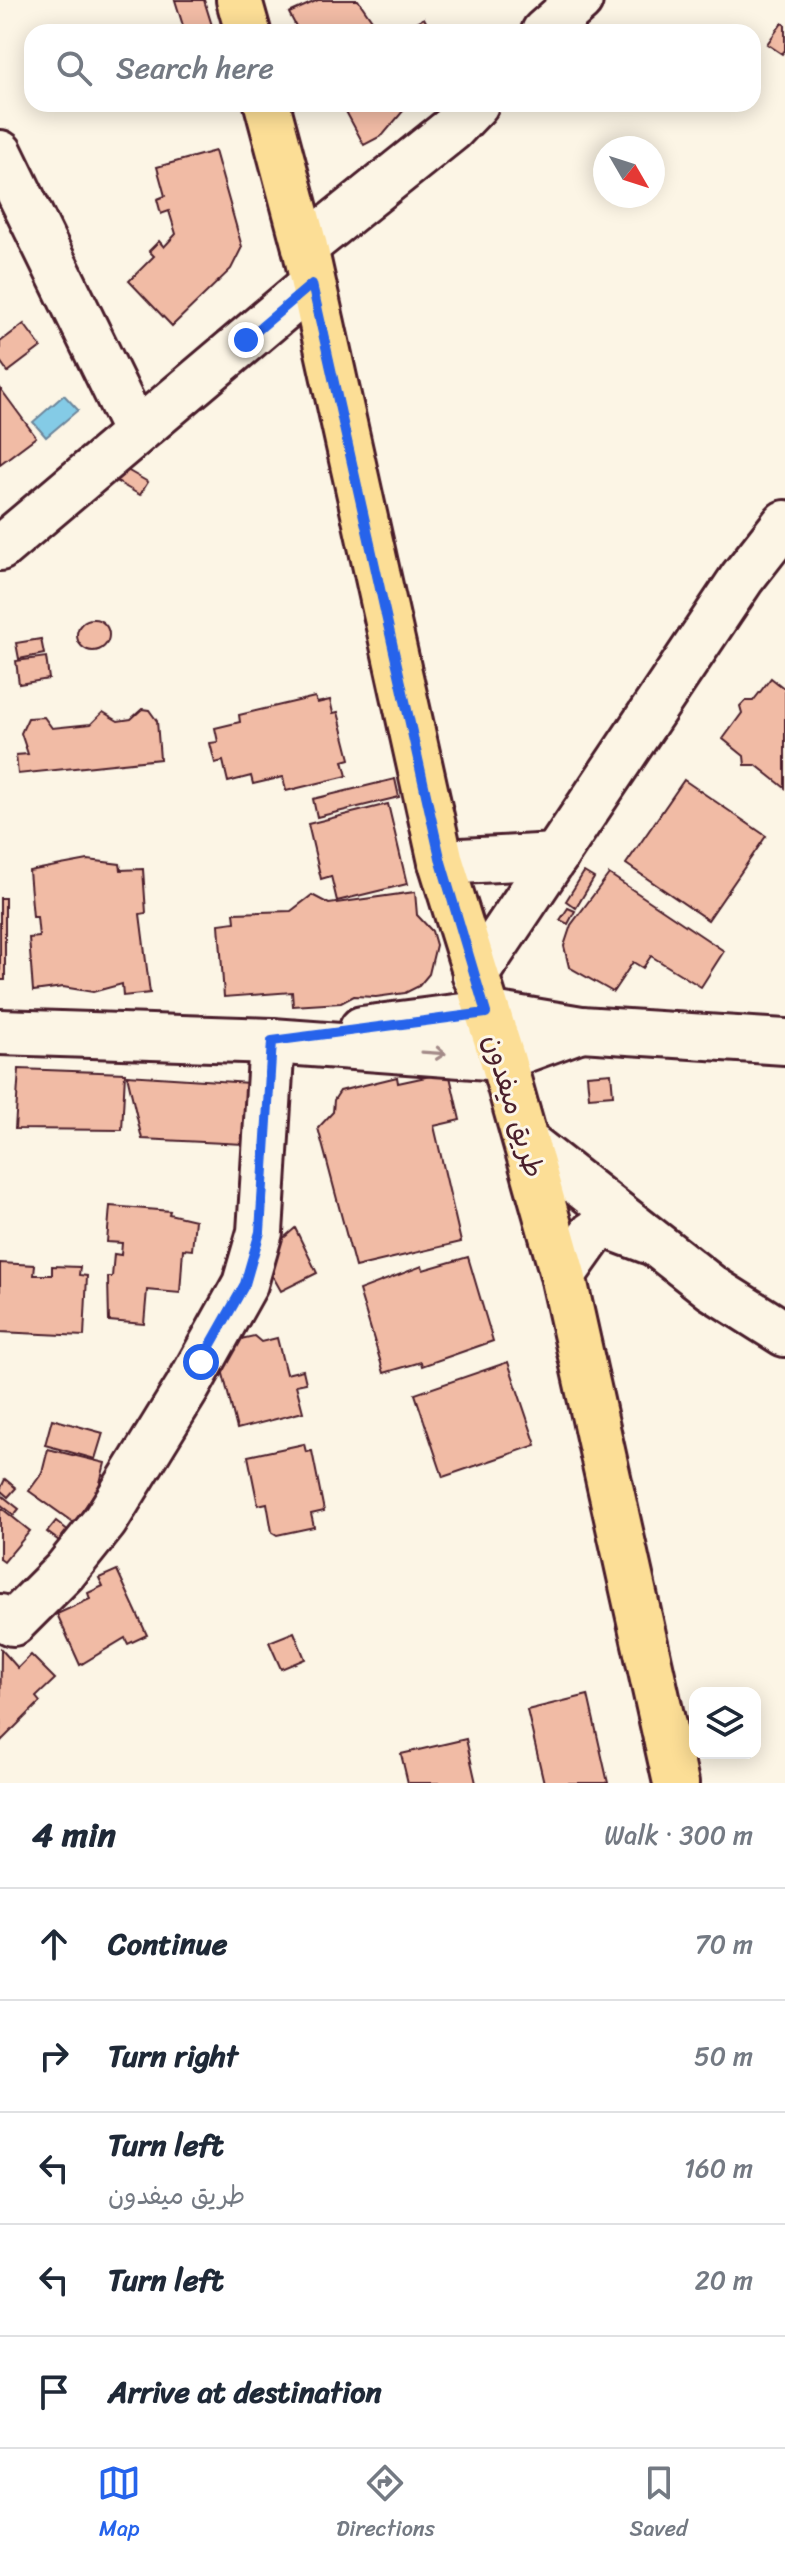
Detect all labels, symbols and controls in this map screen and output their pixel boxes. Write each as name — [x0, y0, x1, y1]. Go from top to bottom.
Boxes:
search box — [24, 24, 761, 112]
text: Search here — [116, 41, 274, 95]
icon: search — [52, 46, 96, 90]
north arrow — [593, 136, 665, 208]
route end — [228, 322, 264, 358]
street label: طريق ميفدون — [469, 1028, 559, 1184]
one-way arrow — [420, 1046, 447, 1061]
route start — [183, 1344, 219, 1380]
map controls — [689, 1687, 761, 1759]
button: layers — [689, 1687, 761, 1759]
text: 4 min — [32, 1805, 116, 1865]
text: Walk · 300 m — [604, 1812, 753, 1858]
text: Continue — [108, 1917, 227, 1971]
text: 70 m — [695, 1921, 753, 1967]
icon: ahead — [32, 1922, 76, 1966]
text: Turn right — [108, 2029, 238, 2083]
text: 50 m — [694, 2033, 753, 2079]
icon: right — [32, 2034, 76, 2078]
text: Turn left — [108, 2118, 224, 2172]
text: 160 m — [684, 2145, 753, 2191]
icon: left — [32, 2146, 76, 2190]
text: طريق ميفدون — [108, 2172, 245, 2218]
text: Turn left — [108, 2253, 224, 2307]
text: 20 m — [695, 2257, 753, 2303]
icon: left — [32, 2258, 76, 2302]
text: Arrive at destination — [108, 2365, 382, 2419]
icon: arrive — [32, 2370, 76, 2414]
tab: Map — [97, 2461, 141, 2548]
tab: Directions — [336, 2461, 435, 2548]
tab: Saved — [630, 2461, 688, 2548]

